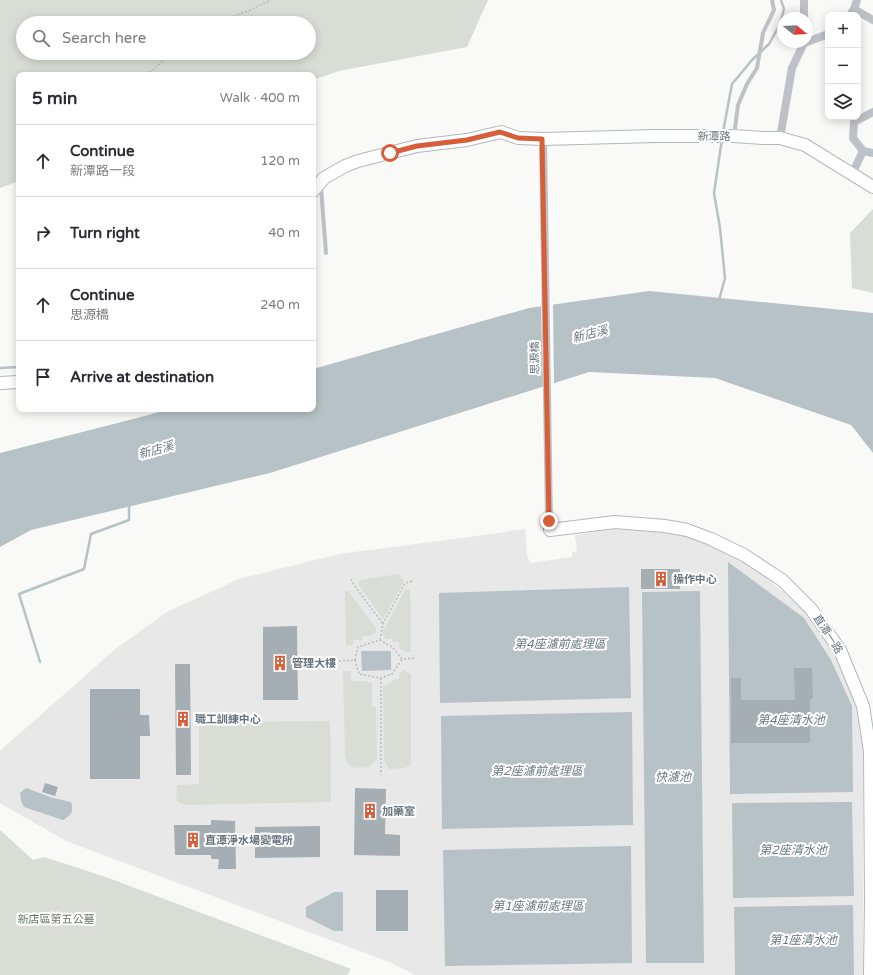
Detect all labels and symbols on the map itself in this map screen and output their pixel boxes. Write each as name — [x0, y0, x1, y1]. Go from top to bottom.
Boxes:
north arrow — [777, 12, 813, 48]
street label: 新潭路 — [698, 130, 731, 143]
route start — [381, 144, 399, 162]
water label: 新店溪 — [571, 322, 611, 345]
street label: 思源橋 — [528, 341, 542, 375]
water label: 新店溪 — [137, 438, 177, 461]
route end — [540, 512, 558, 530]
building icon: 操作中心 — [652, 570, 670, 588]
place label: 操作中心 — [673, 573, 717, 586]
street label: 直潭一路 — [811, 612, 845, 656]
water label: 第4座濾前處理區 — [514, 637, 608, 651]
building icon: 管理大樓 — [271, 654, 289, 672]
place label: 管理大樓 — [292, 657, 336, 670]
building icon: 職工訓練中心 — [174, 710, 192, 728]
place label: 職工訓練中心 — [195, 713, 261, 726]
water label: 第4座清水池 — [757, 713, 827, 727]
water label: 第2座濾前處理區 — [491, 764, 585, 778]
water label: 快濾池 — [655, 770, 693, 784]
building icon: 加藥室 — [361, 802, 379, 820]
place label: 加藥室 — [382, 805, 415, 818]
building icon: 直潭淨水場變電所 — [184, 831, 202, 849]
place label: 直潭淨水場變電所 — [205, 834, 293, 847]
water label: 第2座清水池 — [759, 843, 829, 857]
water label: 第1座濾前處理區 — [492, 899, 586, 913]
park label: 新店區第五公墓 — [18, 913, 95, 926]
water label: 第1座清水池 — [769, 933, 839, 947]

